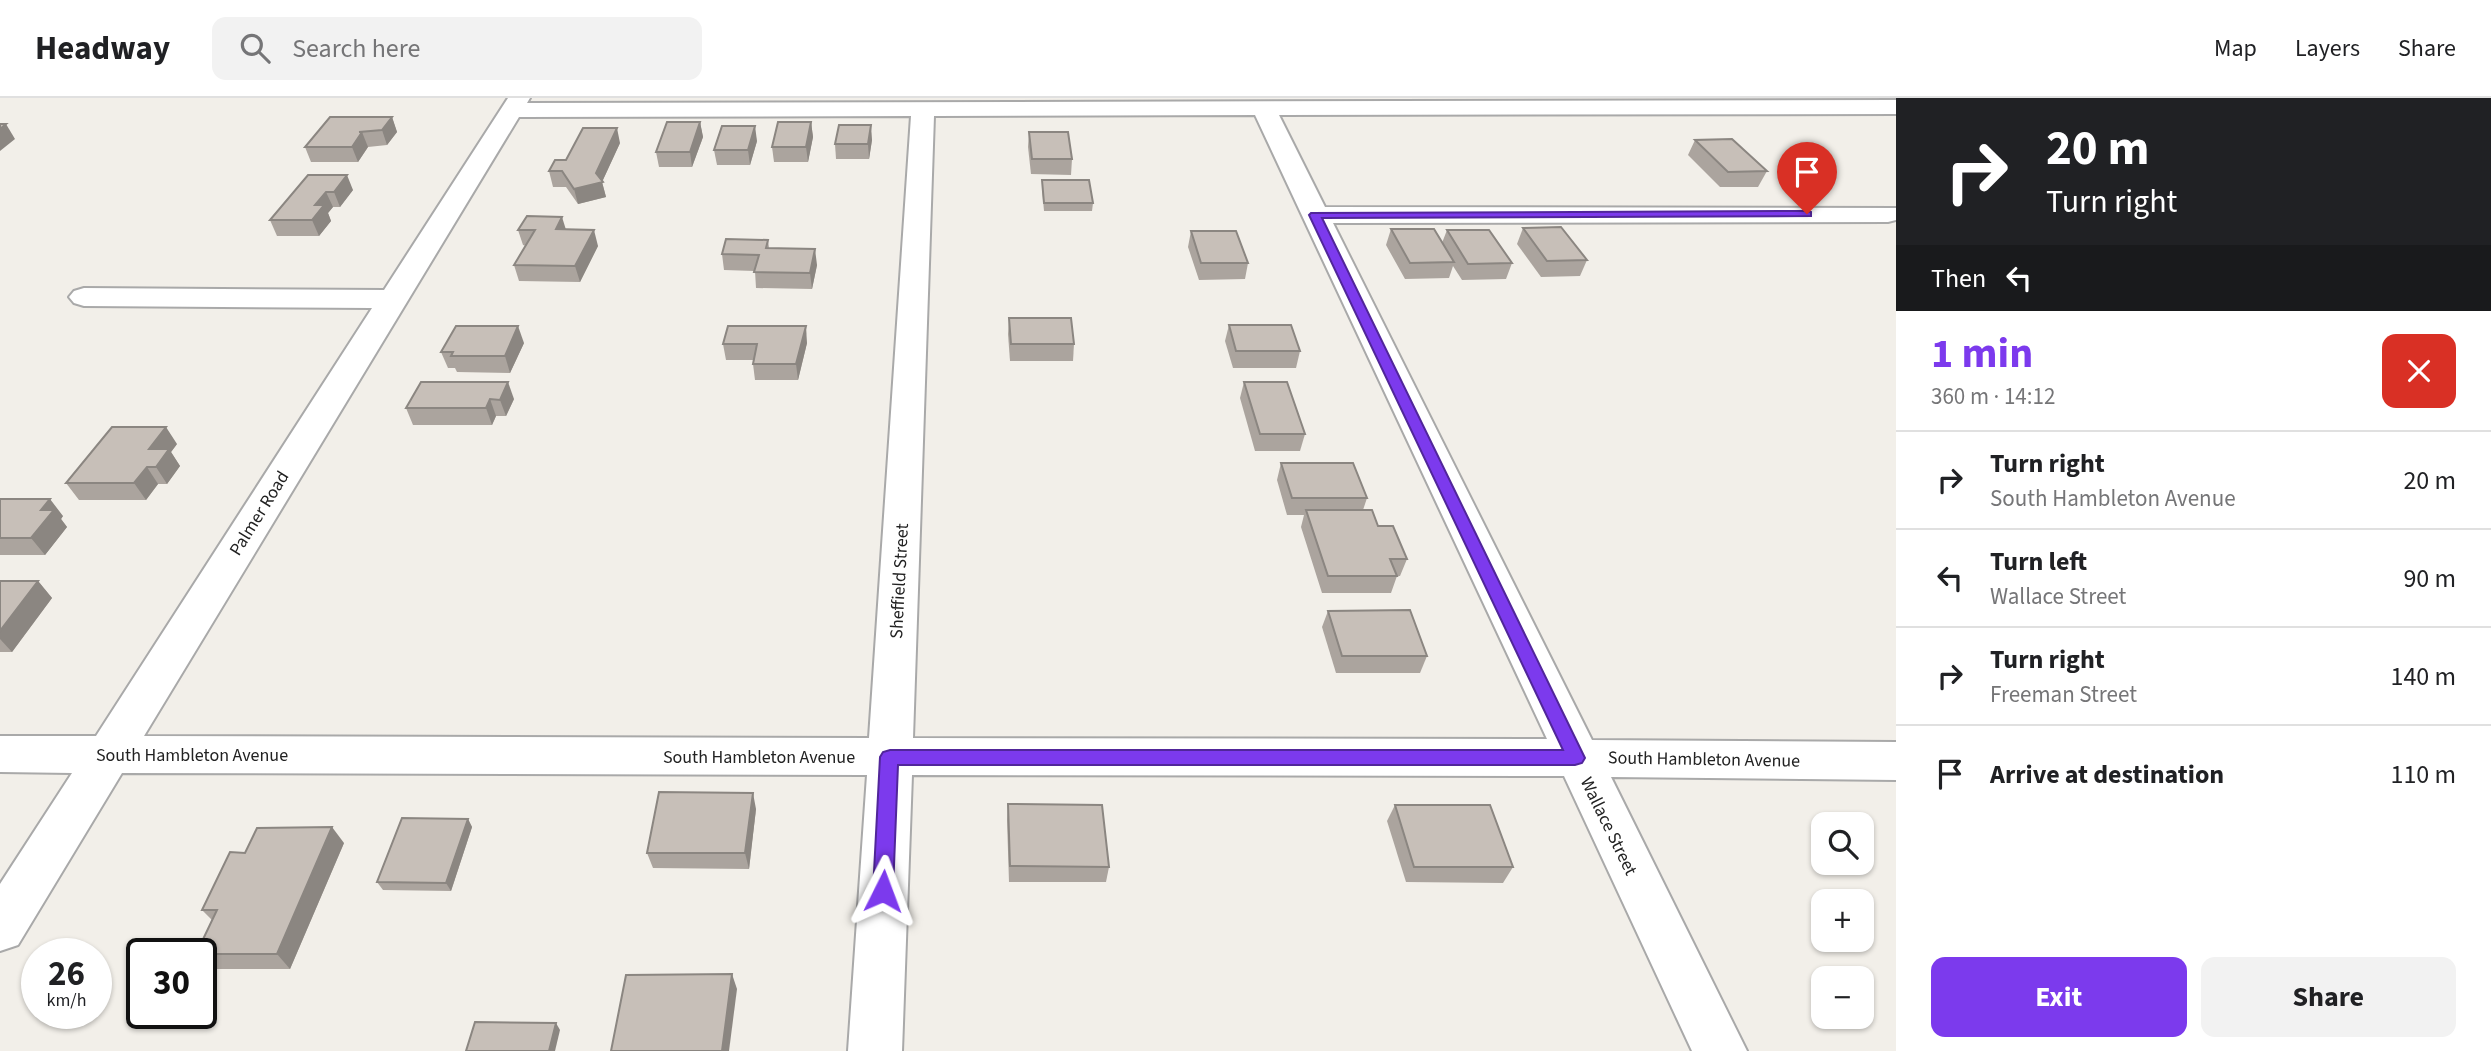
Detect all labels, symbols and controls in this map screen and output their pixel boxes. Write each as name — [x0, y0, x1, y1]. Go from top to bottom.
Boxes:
search box — [212, 17, 702, 80]
text: Headway — [35, 25, 170, 72]
icon: search — [236, 29, 274, 67]
text: Search here — [292, 30, 420, 67]
text: Map — [2214, 31, 2257, 66]
text: Layers — [2295, 31, 2360, 66]
text: Share — [2398, 31, 2456, 66]
text: 20 m — [2046, 114, 2150, 184]
icon: right — [1931, 126, 2022, 217]
pin — [1777, 142, 1837, 214]
icon: arrive — [1788, 153, 1826, 191]
text: Turn right — [2046, 179, 2177, 225]
icon: left — [2000, 259, 2038, 297]
text: Then — [1931, 260, 1986, 297]
text: 1 min — [1931, 324, 2033, 384]
button: close — [2382, 334, 2456, 408]
text: 360 m · 14:12 — [1931, 380, 2055, 413]
text: Turn right — [1990, 445, 2105, 482]
icon: right — [1931, 461, 1969, 499]
text: 20 m — [2403, 462, 2456, 499]
street label: Palmer Road — [224, 466, 295, 560]
text: South Hambleton Avenue — [1990, 482, 2236, 515]
street label: Sheffield Street — [884, 523, 915, 639]
text: Turn left — [1990, 543, 2087, 580]
icon: left — [1931, 559, 1969, 597]
text: 90 m — [2403, 560, 2456, 597]
text: Wallace Street — [1990, 580, 2126, 613]
text: Turn right — [1990, 641, 2105, 678]
icon: right — [1931, 657, 1969, 695]
text: 140 m — [2390, 658, 2456, 695]
text: Freeman Street — [1990, 678, 2137, 711]
street label: South Hambleton Avenue — [96, 743, 288, 768]
street label: South Hambleton Avenue — [663, 745, 855, 770]
street label: South Hambleton Avenue — [1608, 745, 1800, 774]
icon: arrive — [1931, 755, 1969, 793]
text: Arrive at destination — [1990, 756, 2224, 793]
text: 110 m — [2390, 756, 2456, 793]
street label: Wallace Street — [1574, 773, 1643, 880]
map controls — [1811, 812, 1874, 1029]
button: search — [1811, 812, 1874, 875]
position arrow — [846, 854, 920, 928]
button: + — [1811, 889, 1874, 952]
speed limit sign: 30 — [126, 938, 217, 1029]
text: 26 — [48, 949, 85, 999]
button: Exit — [1931, 957, 2187, 1037]
button: Share — [2201, 957, 2456, 1037]
button: − — [1811, 966, 1874, 1029]
text: km/h — [47, 988, 86, 1013]

